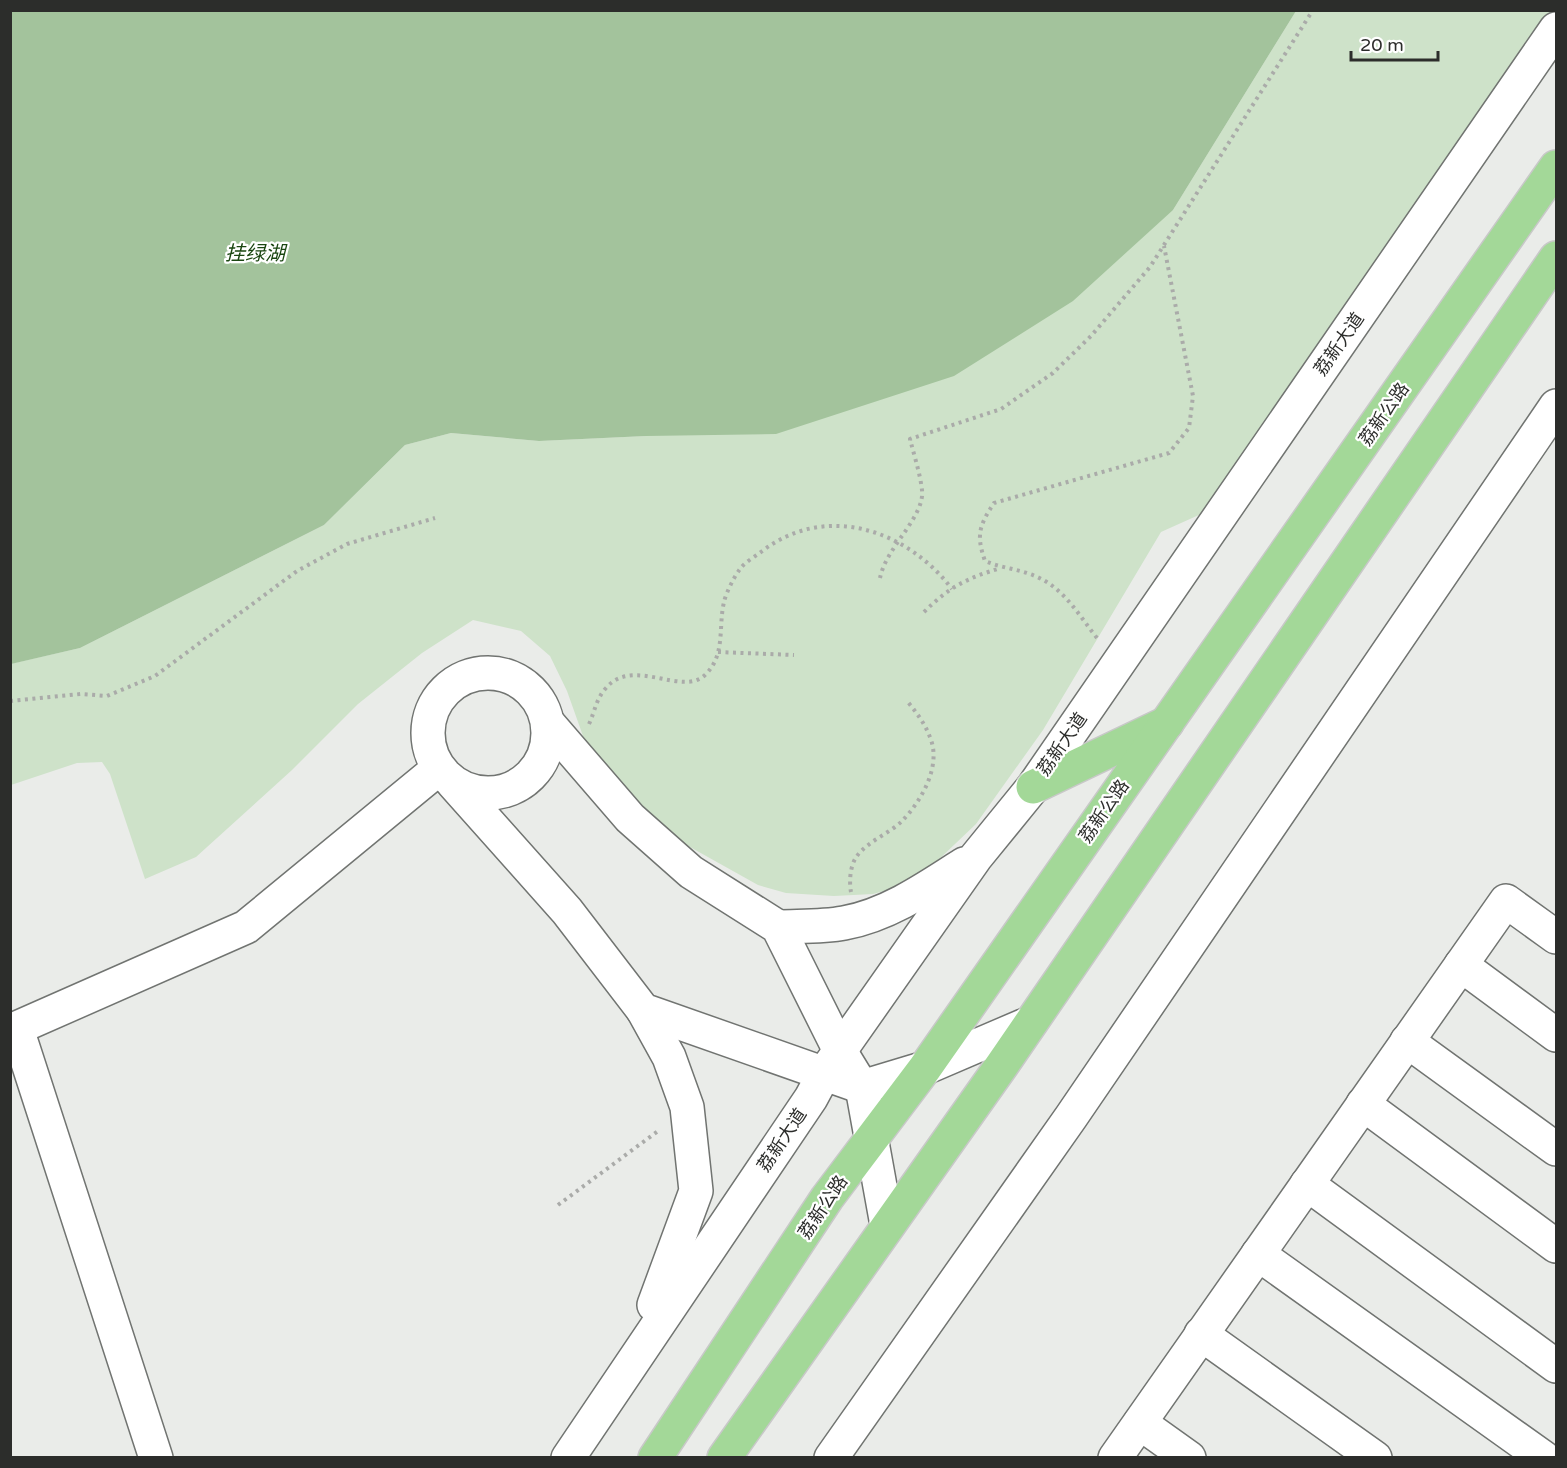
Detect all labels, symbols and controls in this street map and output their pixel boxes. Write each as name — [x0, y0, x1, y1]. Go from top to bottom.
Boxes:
scale bar — [1351, 24, 1438, 62]
text: 20 m — [1360, 34, 1404, 56]
water label: 挂绿湖 — [225, 242, 288, 266]
street label: 荔新大道 — [1309, 308, 1369, 380]
street label: 荔新公路 — [1354, 378, 1414, 450]
street label: 荔新大道 — [1032, 708, 1092, 780]
street label: 荔新公路 — [1074, 775, 1134, 847]
street label: 荔新大道 — [753, 1104, 811, 1176]
street label: 荔新公路 — [794, 1171, 852, 1243]

